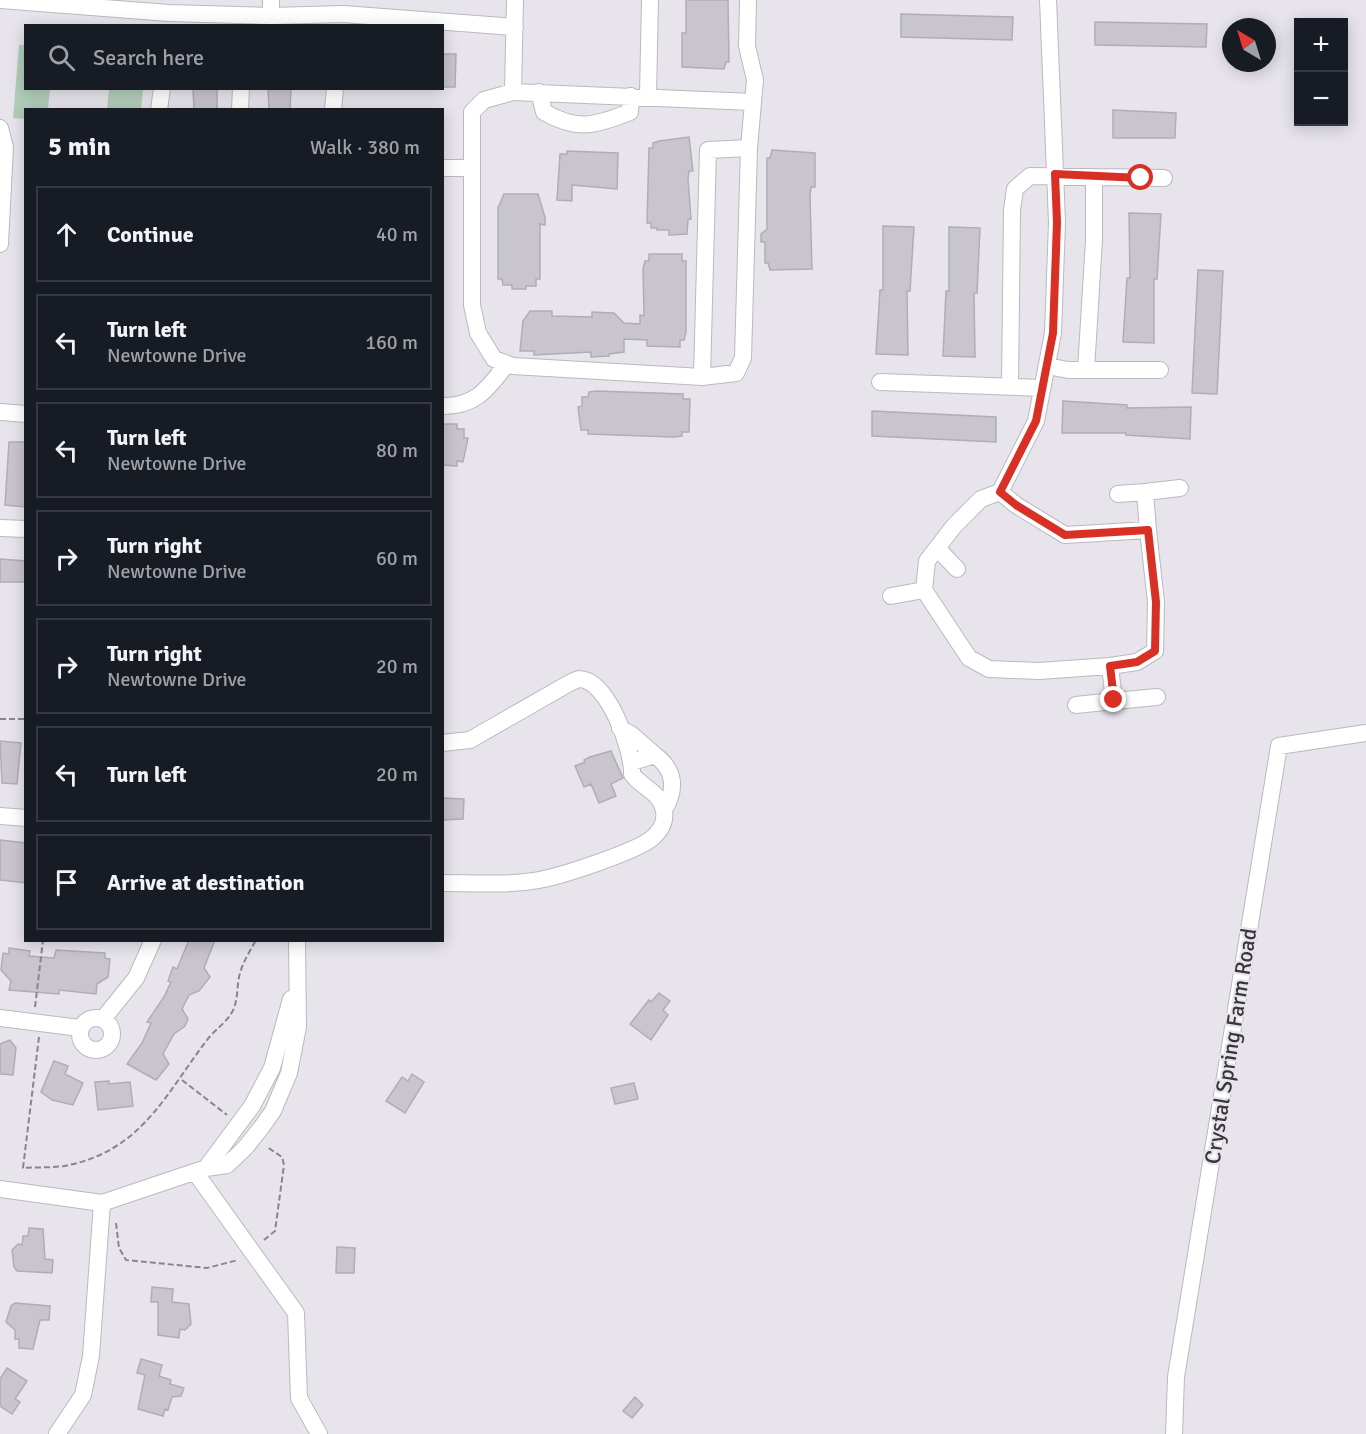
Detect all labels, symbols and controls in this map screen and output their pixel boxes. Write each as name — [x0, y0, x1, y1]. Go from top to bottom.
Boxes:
north arrow — [1222, 18, 1276, 72]
map controls — [1294, 18, 1348, 126]
button: + — [1294, 18, 1348, 72]
search box — [24, 24, 444, 90]
icon: search — [45, 41, 78, 74]
text: Search here — [93, 44, 204, 71]
button: − — [1294, 72, 1348, 126]
text: 5 min — [48, 131, 111, 163]
text: Walk · 380 m — [310, 135, 420, 160]
route start — [1127, 164, 1153, 190]
icon: ahead — [50, 218, 83, 251]
text: Continue — [107, 221, 194, 248]
text: 40 m — [376, 222, 418, 247]
text: Turn left — [107, 316, 187, 343]
icon: left — [50, 326, 83, 359]
text: 160 m — [365, 330, 418, 355]
text: Newtowne Drive — [107, 343, 247, 368]
text: Turn left — [107, 424, 187, 451]
icon: left — [50, 434, 83, 467]
text: 80 m — [376, 438, 418, 463]
text: Newtowne Drive — [107, 451, 247, 476]
text: Turn right — [107, 532, 202, 559]
icon: right — [50, 542, 83, 575]
text: 60 m — [376, 546, 418, 571]
text: Newtowne Drive — [107, 559, 247, 584]
text: Turn right — [107, 640, 202, 667]
icon: right — [50, 650, 83, 683]
text: 20 m — [376, 654, 418, 679]
text: Newtowne Drive — [107, 667, 247, 692]
route end — [1100, 686, 1126, 712]
icon: left — [50, 758, 83, 791]
text: Turn left — [107, 761, 187, 788]
text: 20 m — [376, 762, 418, 787]
icon: arrive — [50, 866, 83, 899]
text: Arrive at destination — [107, 869, 304, 896]
street label: Crystal Spring Farm Road — [1199, 926, 1262, 1166]

